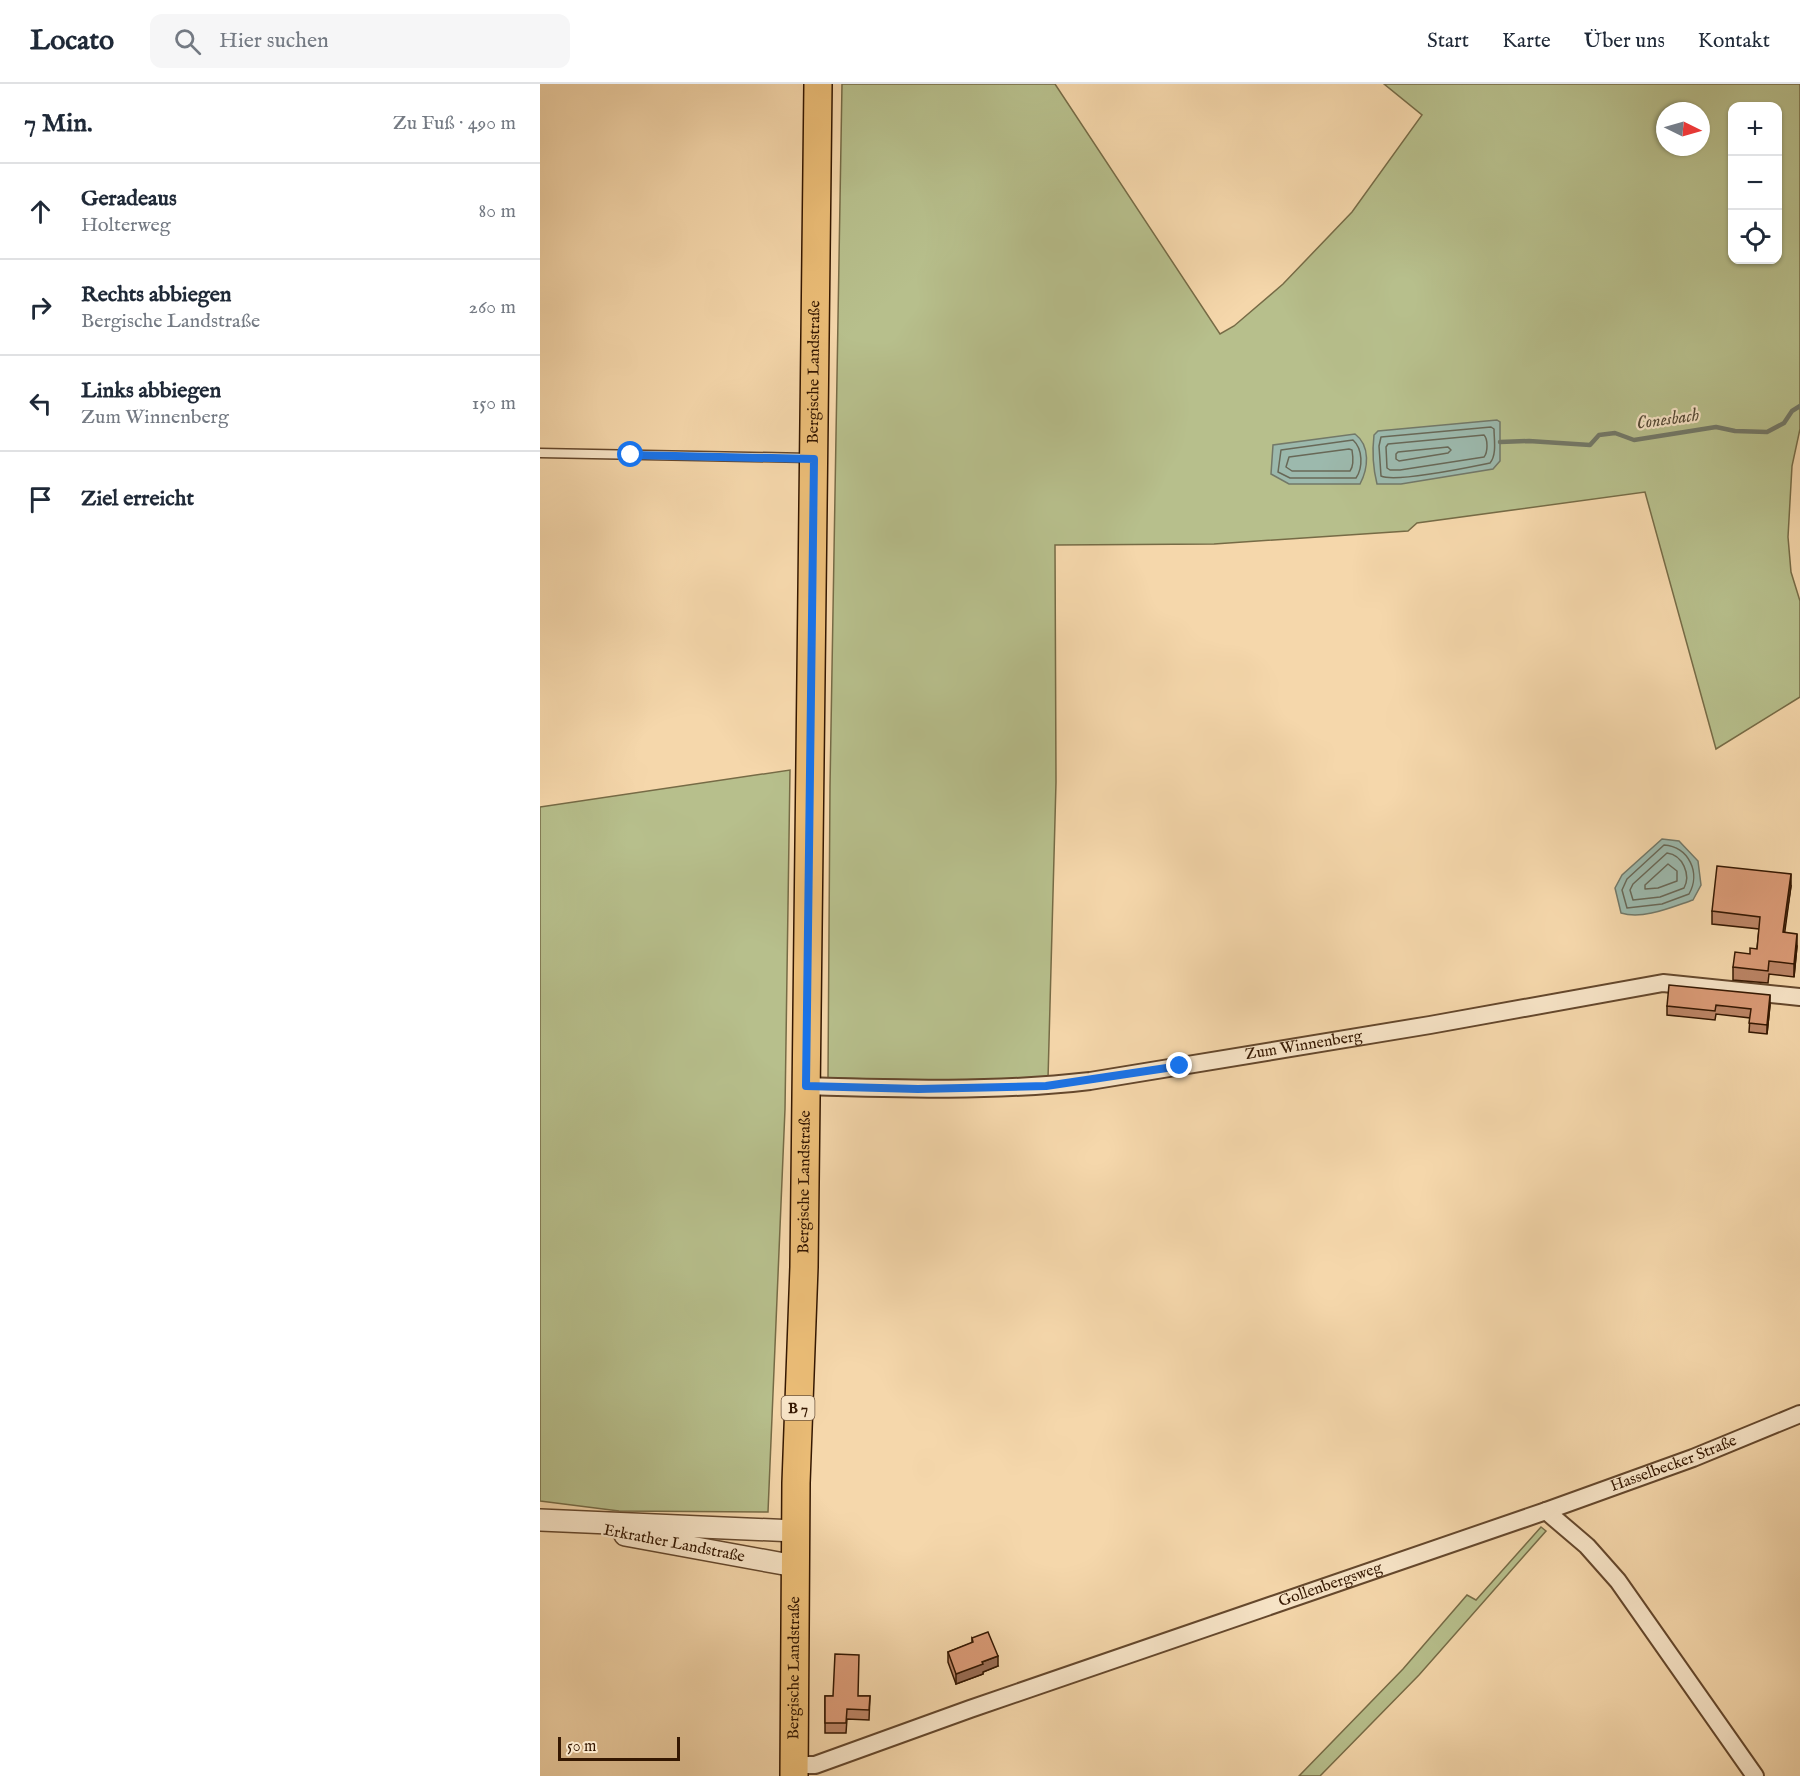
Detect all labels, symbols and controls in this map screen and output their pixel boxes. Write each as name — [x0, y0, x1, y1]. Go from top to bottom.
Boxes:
search box — [150, 14, 570, 68]
text: Locato — [30, 24, 114, 59]
icon: search — [171, 25, 204, 58]
text: Hier suchen — [219, 27, 329, 55]
text: Start — [1427, 28, 1469, 55]
text: Karte — [1502, 28, 1551, 55]
text: Über uns — [1584, 28, 1665, 55]
text: Kontakt — [1698, 28, 1770, 55]
north arrow — [1656, 102, 1710, 156]
map controls — [1728, 102, 1782, 264]
button: + — [1728, 102, 1782, 156]
text: 7 Min. — [24, 107, 93, 140]
text: Zu Fuß · 490 m — [393, 111, 516, 136]
button: − — [1728, 156, 1782, 210]
text: Geradeaus — [81, 185, 177, 213]
icon: ahead — [24, 195, 57, 228]
text: 80 m — [479, 199, 516, 224]
button: locate — [1728, 210, 1782, 264]
text: Holterweg — [81, 213, 171, 238]
text: Rechts abbiegen — [81, 281, 231, 309]
icon: right — [24, 291, 57, 324]
text: 260 m — [469, 295, 516, 320]
street label: Bergische Landstraße — [804, 300, 825, 444]
text: Bergische Landstraße — [81, 309, 260, 334]
text: Links abbiegen — [81, 377, 221, 405]
icon: left — [24, 387, 57, 420]
text: 150 m — [472, 391, 516, 416]
water label: Conesbach — [1635, 404, 1701, 436]
text: Zum Winnenberg — [81, 405, 229, 430]
route start — [617, 441, 643, 467]
icon: arrive — [24, 483, 57, 516]
text: Ziel erreicht — [81, 485, 194, 513]
street label: Zum Winnenberg — [1244, 1026, 1364, 1065]
route end — [1166, 1052, 1192, 1078]
street label: Bergische Landstraße — [794, 1110, 816, 1254]
road number: B 7 — [782, 1396, 814, 1420]
street label: Hasselbecker Straße — [1608, 1431, 1740, 1497]
street label: Erkrather Landstraße — [602, 1520, 746, 1568]
street label: Gollenbergsweg — [1276, 1558, 1385, 1612]
street label: Bergische Landstraße — [784, 1596, 805, 1740]
scale bar — [558, 1734, 680, 1762]
text: 50 m — [567, 1737, 596, 1757]

